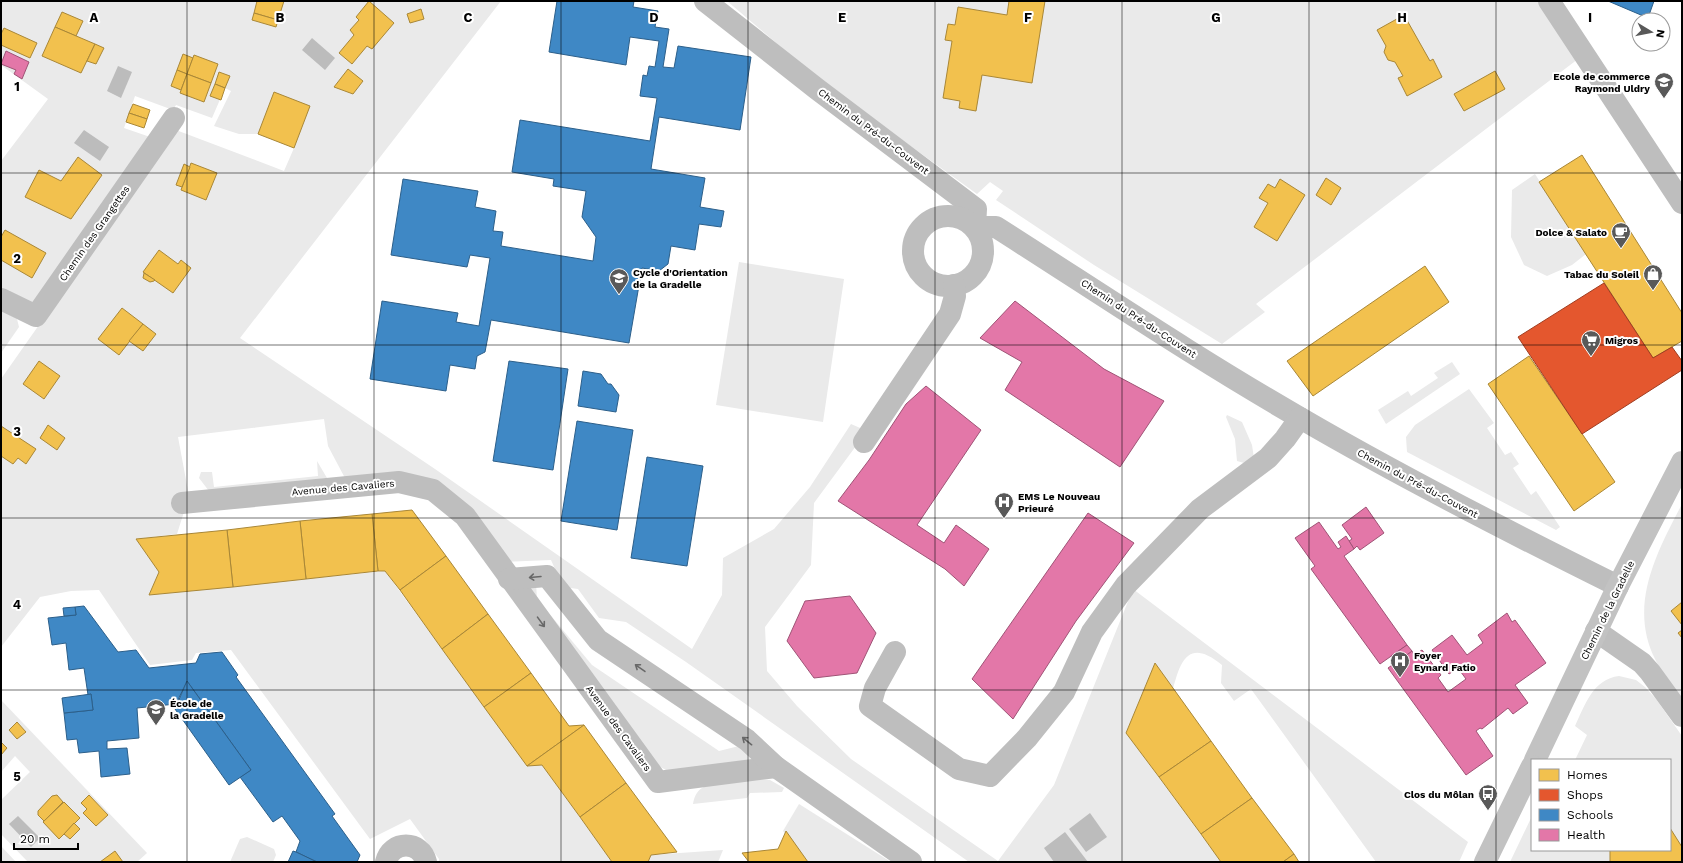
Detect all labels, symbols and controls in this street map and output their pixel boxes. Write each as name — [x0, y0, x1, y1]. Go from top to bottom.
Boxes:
text: A — [90, 10, 99, 25]
text: B — [276, 10, 285, 25]
text: C — [464, 10, 473, 25]
text: D — [649, 10, 659, 25]
text: E — [838, 10, 846, 25]
text: F — [1024, 10, 1032, 25]
text: G — [1211, 10, 1221, 25]
text: H — [1397, 10, 1407, 25]
text: I — [1588, 10, 1592, 25]
north arrow — [1631, 12, 1671, 52]
text: N — [1653, 29, 1667, 39]
place label: Ecole de commerce Raymond Uldry — [1553, 71, 1650, 94]
school or university icon: Ecole de commerce Raymond Uldry — [1653, 71, 1675, 99]
text: 1 — [14, 79, 20, 94]
street label: Chemin du Pré-du-Couvent — [816, 86, 932, 177]
street label: Chemin des Grangettes — [57, 183, 132, 283]
cafe icon: Dolce & Salato — [1610, 221, 1632, 249]
place label: Dolce & Salato — [1535, 227, 1607, 238]
text: 2 — [13, 251, 21, 266]
shop icon: Tabac du Soleil — [1642, 263, 1664, 291]
school or university icon: Cycle d'Orientation de la Gradelle — [608, 267, 630, 295]
place label: Cycle d'Orientation de la Gradelle — [633, 267, 728, 290]
place label: Tabac du Soleil — [1564, 269, 1640, 280]
street label: Chemin du Pré-du-Couvent — [1079, 277, 1199, 360]
supermarket icon: Migros — [1580, 329, 1602, 357]
place label: Migros — [1605, 335, 1639, 346]
text: 3 — [13, 424, 21, 439]
street label: Chemin du Pré-du-Couvent — [1355, 447, 1481, 520]
street label: Avenue des Cavaliers — [291, 478, 395, 497]
hospital icon: EMS Le Nouveau Prieuré — [993, 491, 1015, 519]
place label: EMS Le Nouveau Prieuré — [1018, 491, 1100, 514]
street label: Chemin de la Gradelle — [1579, 559, 1636, 661]
one-way arrow — [529, 573, 542, 580]
text: 4 — [13, 597, 22, 612]
one-way arrow — [537, 616, 545, 627]
hospital icon: Foyer Eynard Fatio — [1389, 650, 1411, 678]
place label: Foyer Eynard Fatio — [1414, 650, 1476, 673]
one-way arrow — [634, 664, 645, 672]
street label: Avenue des Cavaliers — [584, 683, 653, 773]
school or university icon: École de la Gradelle — [145, 698, 167, 726]
place label: École de la Gradelle — [170, 698, 224, 721]
one-way arrow — [742, 737, 752, 746]
legend — [1531, 759, 1671, 851]
text: Homes — [1567, 768, 1608, 782]
text: 5 — [13, 769, 21, 784]
bus stop icon: Clos du Môlan — [1477, 783, 1499, 811]
text: Shops — [1567, 788, 1603, 802]
place label: Clos du Môlan — [1404, 789, 1474, 800]
text: Schools — [1567, 808, 1613, 822]
scale bar — [14, 825, 78, 851]
text: Health — [1567, 828, 1605, 842]
text: 20 m — [20, 832, 50, 846]

